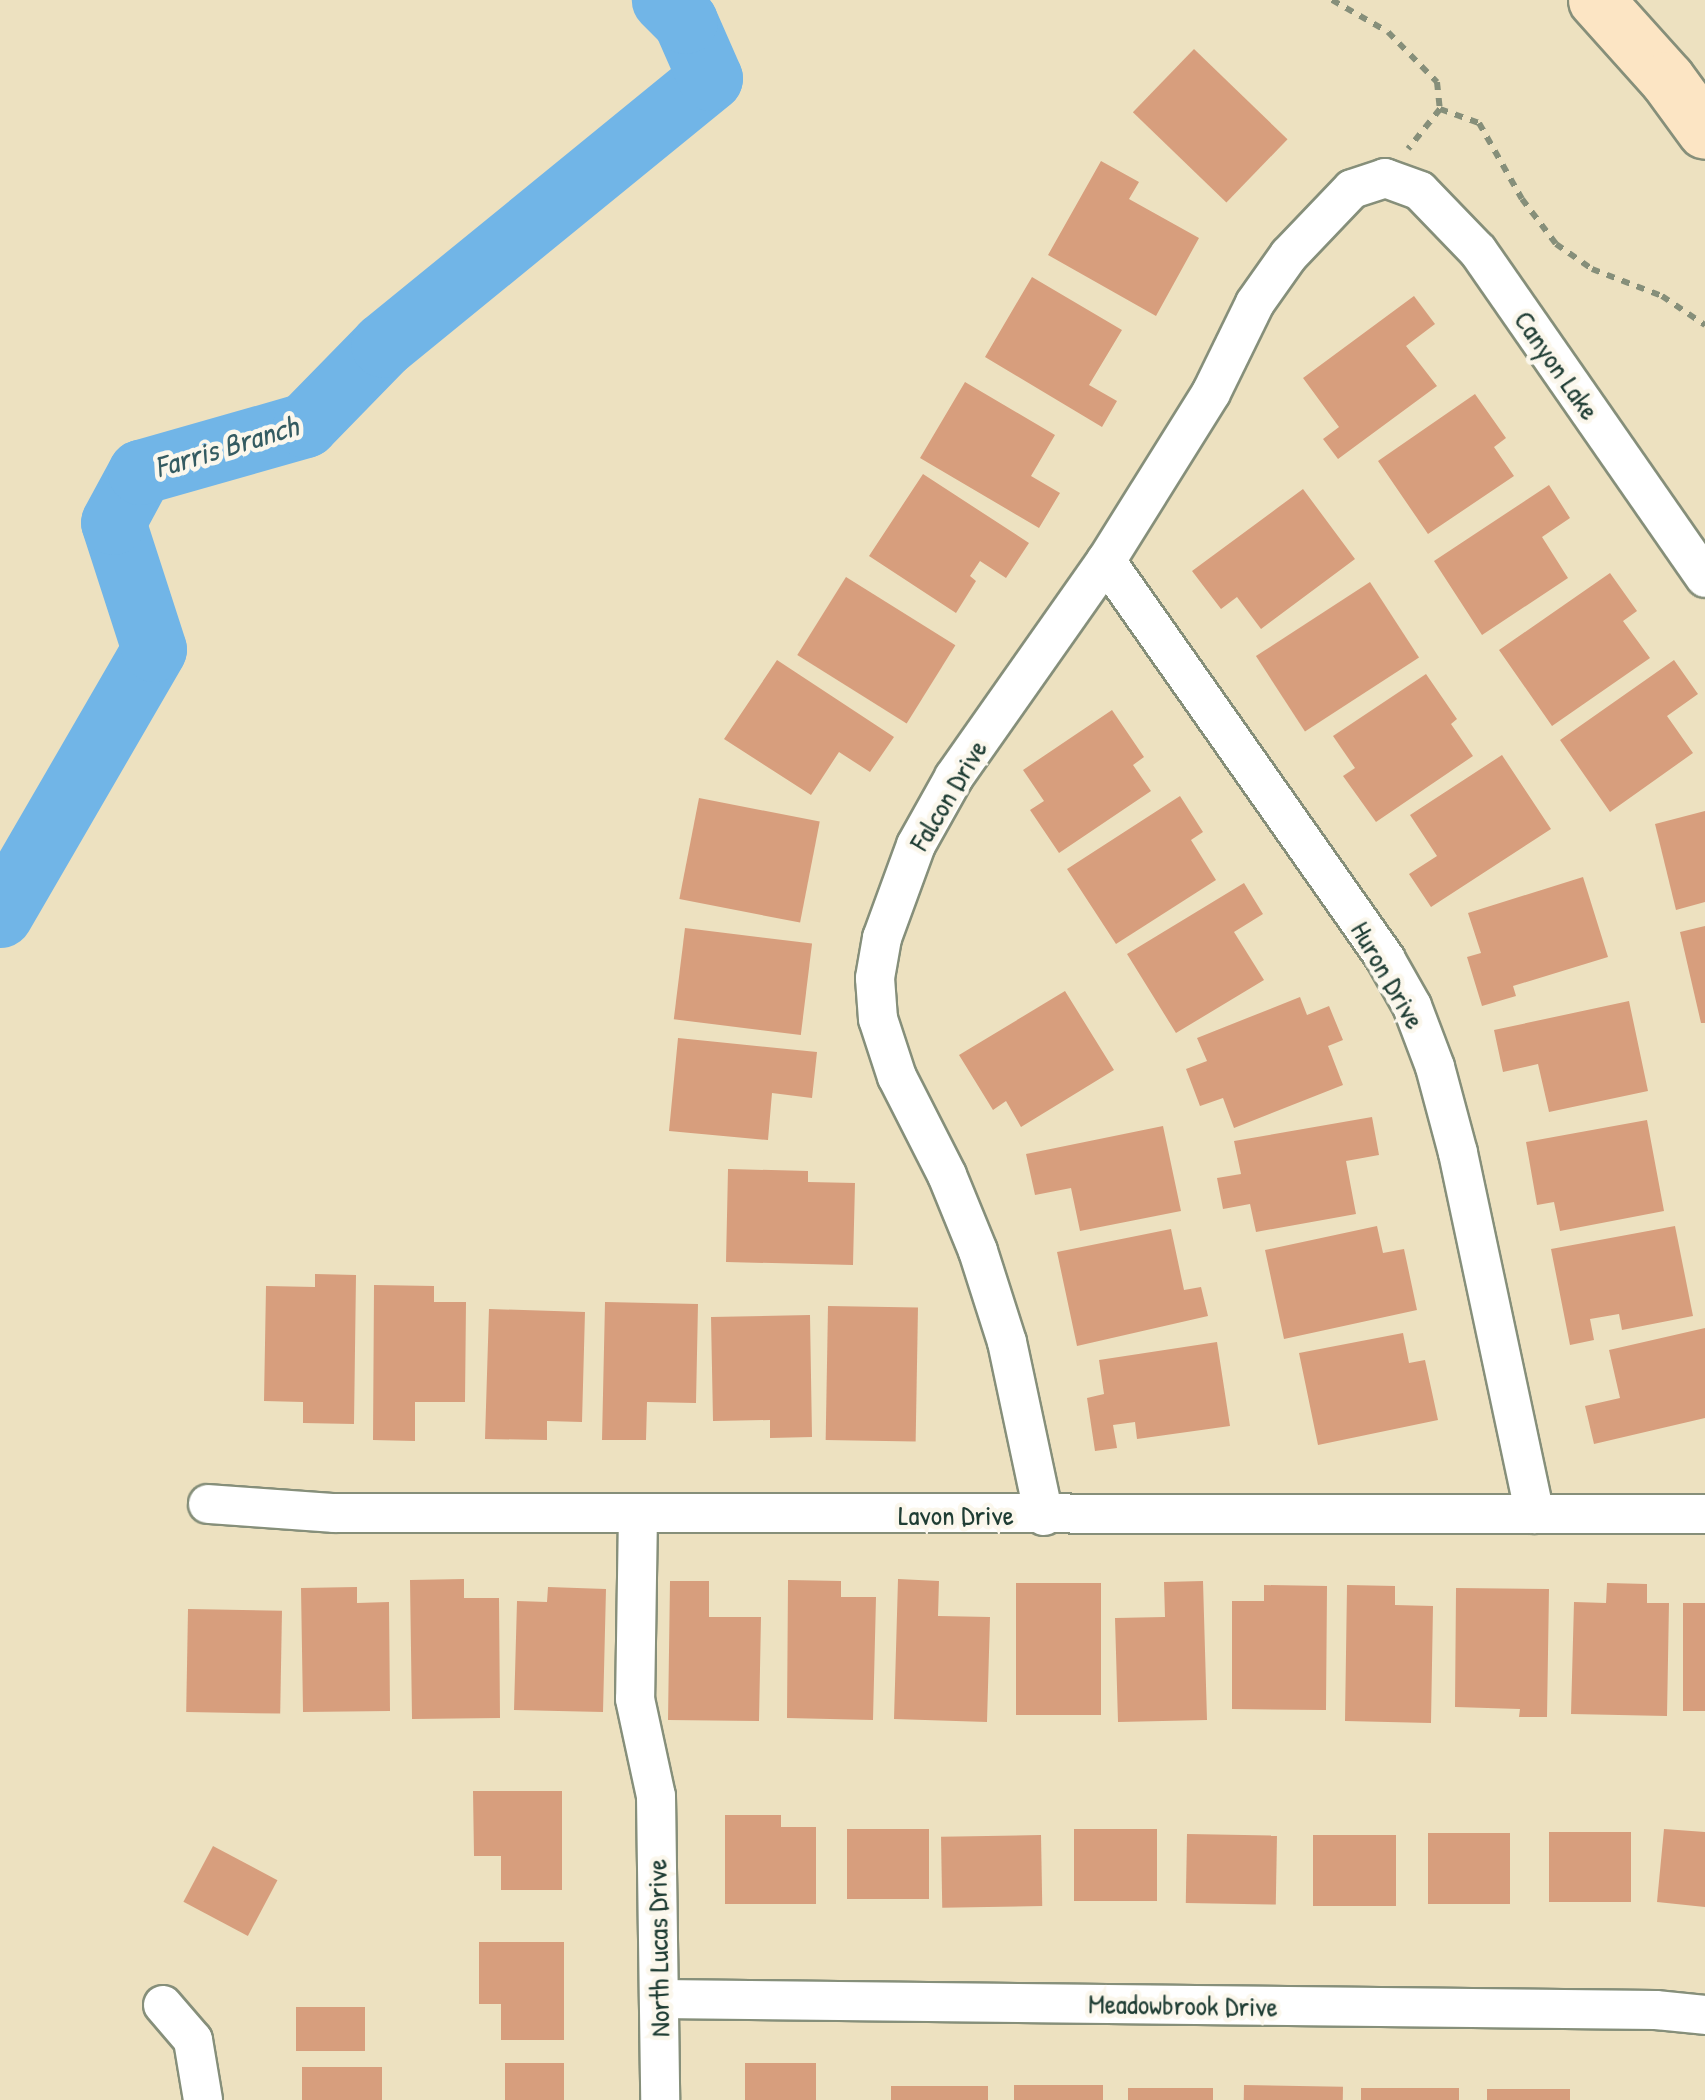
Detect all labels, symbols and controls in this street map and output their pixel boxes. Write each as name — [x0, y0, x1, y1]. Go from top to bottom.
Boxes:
street label: Canyon Lake — [1507, 304, 1607, 426]
water label: Farris Branch — [150, 407, 302, 485]
street label: Falcon Drive — [902, 734, 994, 856]
street label: Huron Drive — [1344, 915, 1432, 1035]
street label: Lavon Drive — [898, 1498, 1014, 1532]
street label: North Lucas Drive — [640, 1859, 676, 2037]
street label: Meadowbrook Drive — [1088, 1987, 1278, 2023]

